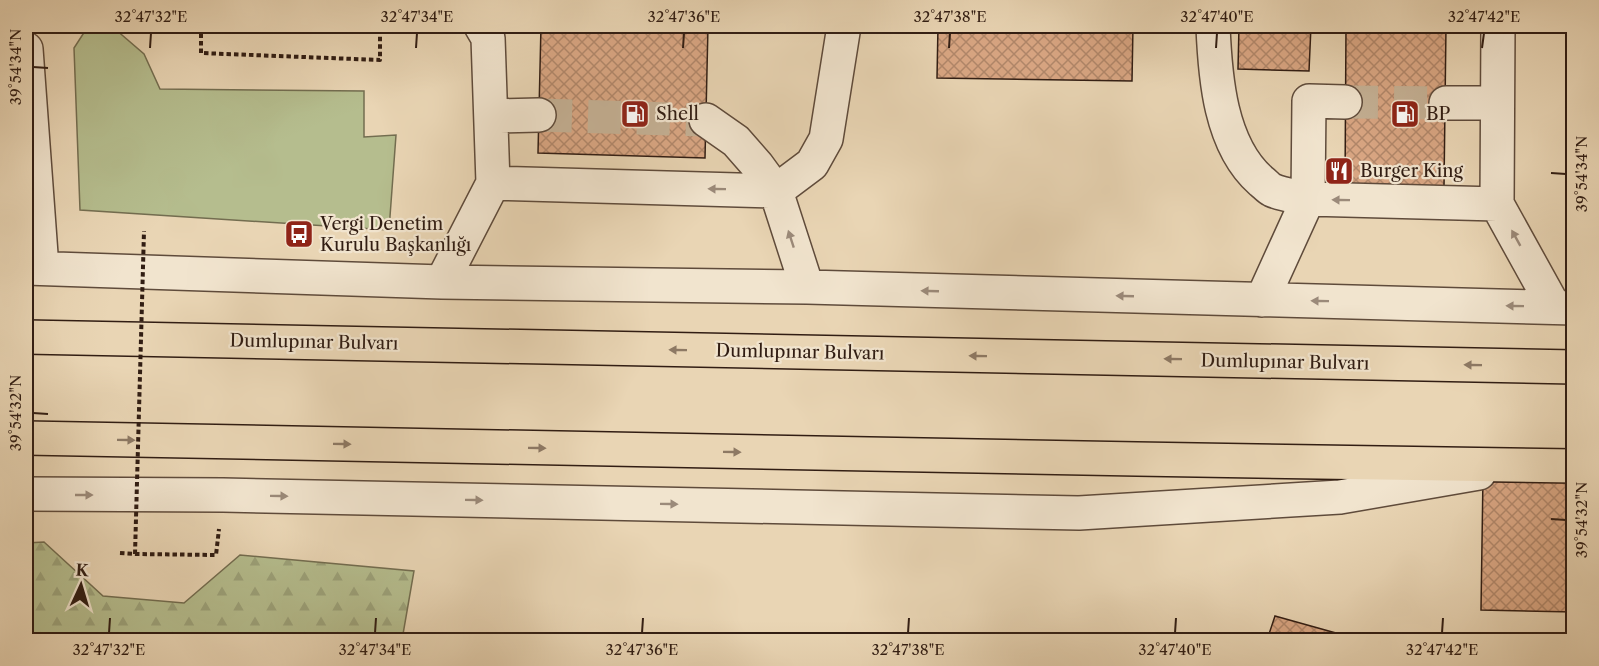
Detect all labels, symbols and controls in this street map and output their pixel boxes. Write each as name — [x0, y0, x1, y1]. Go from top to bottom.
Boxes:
text: 32°47'32"E — [115, 7, 187, 26]
text: 32°47'34"E — [381, 7, 453, 26]
text: 32°47'36"E — [648, 7, 720, 26]
text: 32°47'38"E — [913, 7, 987, 26]
text: 32°47'40"E — [1180, 7, 1254, 26]
text: 32°47'42"E — [1448, 7, 1520, 26]
text: 39°54'34"N — [6, 29, 25, 105]
fuel station icon: Shell — [619, 98, 651, 130]
fuel station icon: BP — [1389, 98, 1421, 130]
place label: Shell — [656, 103, 699, 125]
place label: BP — [1426, 103, 1451, 125]
text: 39°54'34"N — [1572, 136, 1591, 212]
restaurant icon: Burger King — [1323, 155, 1355, 187]
place label: Burger King — [1360, 160, 1463, 182]
one-way arrow — [708, 184, 727, 194]
one-way arrow — [1331, 195, 1350, 205]
place label: Vergi Denetim Kurulu Başkanlığı — [319, 213, 472, 256]
bus stop icon: Vergi Denetim Kurulu Başkanlığı — [283, 218, 315, 250]
one-way arrow — [786, 230, 796, 248]
one-way arrow — [1510, 230, 1521, 246]
one-way arrow — [921, 286, 940, 296]
one-way arrow — [1116, 292, 1135, 301]
one-way arrow — [1311, 297, 1330, 306]
one-way arrow — [1506, 302, 1525, 311]
street label: Dumlupınar Bulvarı — [229, 330, 399, 354]
street label: Dumlupınar Bulvarı — [715, 340, 885, 364]
one-way arrow — [669, 345, 688, 354]
street label: Dumlupınar Bulvarı — [1200, 350, 1370, 374]
one-way arrow — [969, 351, 988, 360]
one-way arrow — [1164, 355, 1183, 364]
one-way arrow — [1464, 361, 1483, 370]
text: 39°54'32"N — [6, 375, 25, 451]
one-way arrow — [116, 435, 135, 445]
one-way arrow — [332, 439, 351, 449]
one-way arrow — [527, 443, 546, 453]
one-way arrow — [722, 447, 741, 456]
text: 39°54'32"N — [1572, 482, 1591, 558]
one-way arrow — [74, 490, 93, 499]
one-way arrow — [269, 492, 288, 501]
one-way arrow — [464, 495, 483, 505]
one-way arrow — [659, 499, 678, 509]
north arrow — [51, 555, 111, 615]
text: K — [75, 560, 90, 581]
text: 32°47'32"E — [73, 640, 145, 659]
text: 32°47'34"E — [339, 640, 411, 659]
text: 32°47'36"E — [606, 640, 678, 659]
text: 32°47'38"E — [871, 640, 945, 659]
text: 32°47'40"E — [1138, 640, 1212, 659]
text: 32°47'42"E — [1406, 640, 1478, 659]

